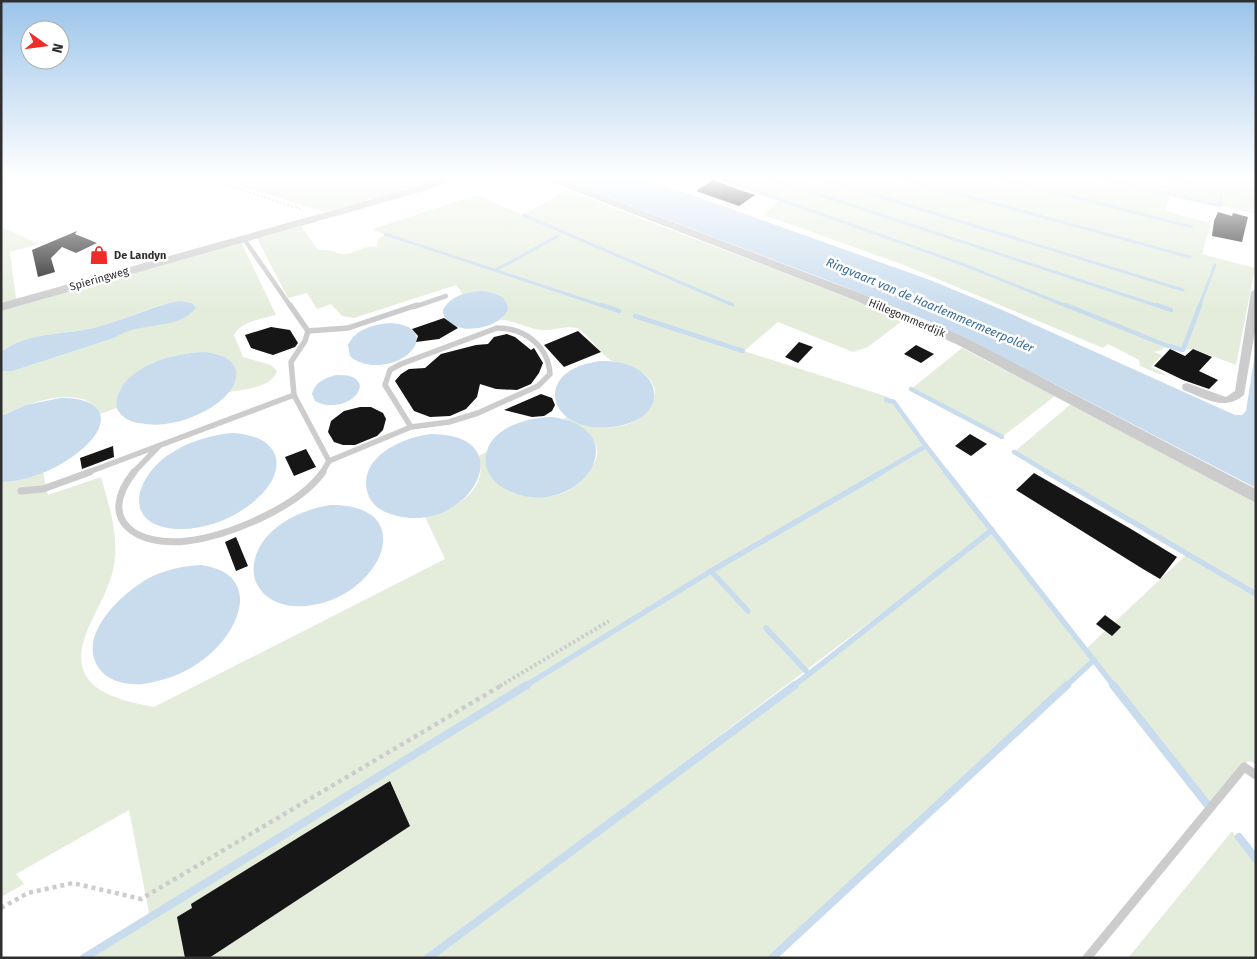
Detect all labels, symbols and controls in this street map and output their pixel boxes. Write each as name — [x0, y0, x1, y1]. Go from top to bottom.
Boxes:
north arrow — [20, 20, 70, 70]
text: N — [48, 41, 67, 55]
shop icon: De Landyn — [88, 244, 110, 266]
place label: De Landyn — [114, 249, 166, 262]
water label: Ringvaart van de Haarlemmermeerpolder — [824, 255, 1036, 355]
street label: Spieringweg — [68, 264, 130, 294]
street label: Hillegommerdijk — [867, 296, 948, 340]

